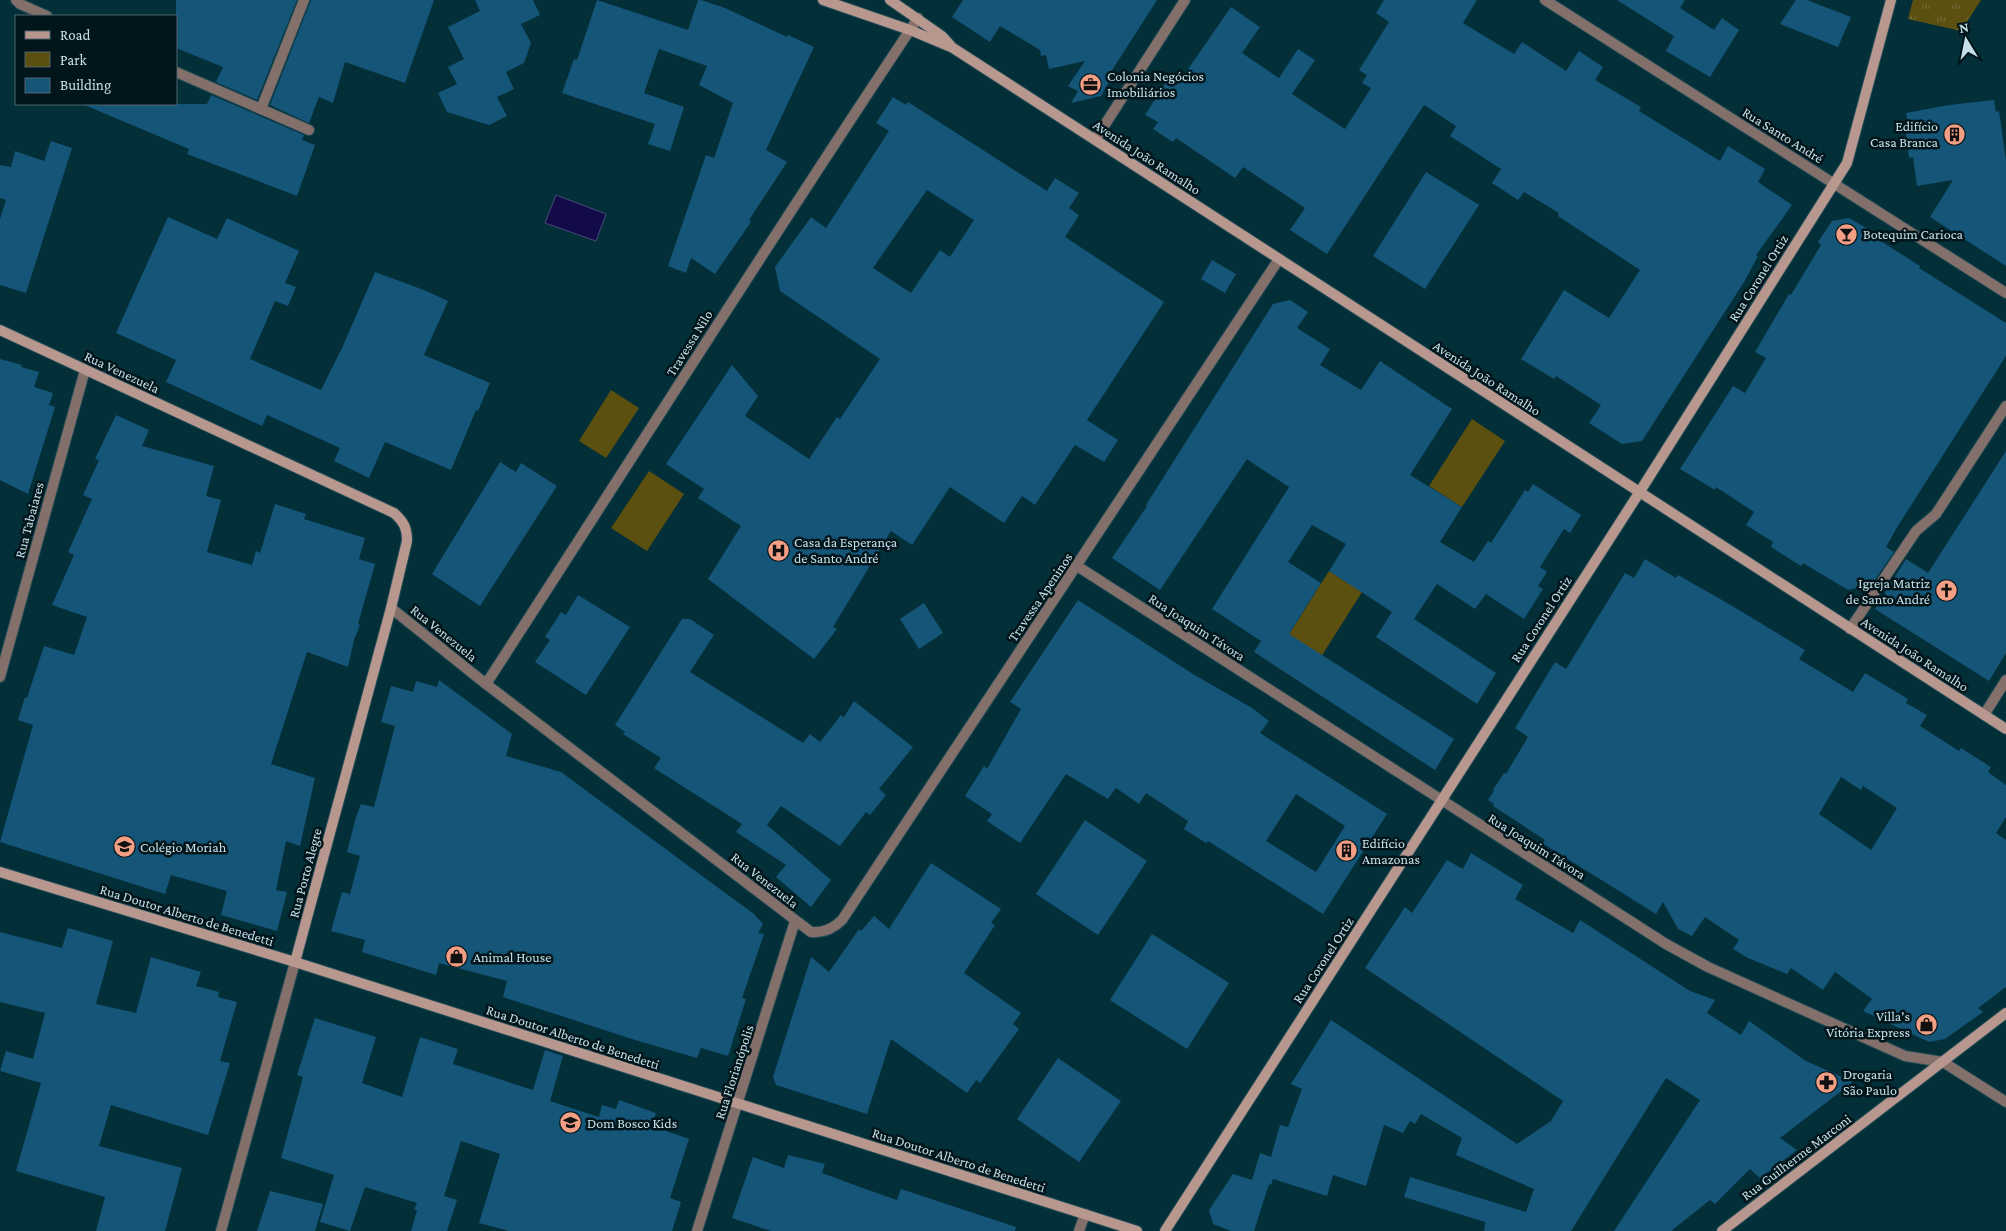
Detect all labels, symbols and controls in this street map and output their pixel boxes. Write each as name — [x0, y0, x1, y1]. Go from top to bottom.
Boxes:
legend — [15, 15, 178, 105]
north arrow — [1941, 15, 1991, 65]
text: N — [1958, 18, 1970, 36]
text: Road — [60, 27, 91, 43]
text: Park — [60, 52, 87, 68]
place label: Colonia Negócios Imobiliários — [1107, 68, 1204, 100]
office icon: Colonia Negócios Imobiliários — [1079, 72, 1103, 96]
text: Building — [60, 77, 111, 94]
street label: Rua Santo André — [1740, 104, 1826, 166]
street label: Avenida João Ramalho — [1090, 116, 1204, 198]
place label: Edifício Casa Branca — [1870, 118, 1939, 150]
building icon: Edifício Casa Branca — [1942, 122, 1966, 146]
bar icon: Botequim Carioca — [1835, 222, 1859, 246]
place label: Botequim Carioca — [1863, 226, 1963, 242]
street label: Rua Coronel Ortiz — [1725, 232, 1791, 324]
street label: Travessa Nilo — [662, 307, 716, 379]
street label: Avenida João Ramalho — [1430, 337, 1544, 419]
street label: Rua Venezuela — [82, 348, 163, 397]
street label: Rua Tabaiares — [11, 480, 47, 560]
place label: Casa da Esperança de Santo André — [794, 534, 898, 566]
hospital icon: Casa da Esperança de Santo André — [766, 538, 790, 562]
street label: Travessa Apeninos — [1004, 549, 1076, 645]
street label: Rua Coronel Ortiz — [1507, 573, 1575, 665]
place label: Igreja Matriz de Santo André — [1846, 575, 1930, 607]
church icon: Igreja Matriz de Santo André — [1934, 579, 1958, 603]
street label: Rua Joaquim Távora — [1146, 590, 1249, 664]
street label: Rua Venezuela — [407, 601, 481, 665]
street label: Avenida João Ramalho — [1858, 613, 1972, 695]
street label: Rua Joaquim Távora — [1485, 810, 1589, 883]
street label: Rua Porto Alegre — [285, 826, 325, 920]
school or university icon: Colégio Moriah — [112, 835, 136, 859]
place label: Edifício Amazonas — [1362, 835, 1420, 867]
place label: Colégio Moriah — [140, 839, 227, 855]
building icon: Edifício Amazonas — [1334, 839, 1358, 863]
street label: Rua Venezuela — [728, 849, 802, 912]
street label: Rua Doutor Alberto de Benedetti — [98, 881, 276, 949]
street label: Rua Coronel Ortiz — [1289, 914, 1357, 1006]
shop icon: Animal House — [445, 945, 469, 969]
place label: Animal House — [473, 949, 551, 965]
street label: Rua Doutor Alberto de Benedetti — [484, 1001, 662, 1073]
place label: Villa's Vitória Express — [1826, 1008, 1910, 1040]
shop icon: Villa's Vitória Express — [1914, 1012, 1938, 1036]
street label: Rua Florianópolis — [711, 1023, 757, 1121]
place label: Drogaria São Paulo — [1843, 1066, 1897, 1098]
pharmacy icon: Drogaria São Paulo — [1815, 1070, 1839, 1094]
street label: Rua Guilherme Marconi — [1738, 1110, 1854, 1203]
school or university icon: Dom Bosco Kids — [559, 1111, 583, 1135]
place label: Dom Bosco Kids — [587, 1115, 677, 1131]
street label: Rua Doutor Alberto de Benedetti — [870, 1124, 1048, 1196]

